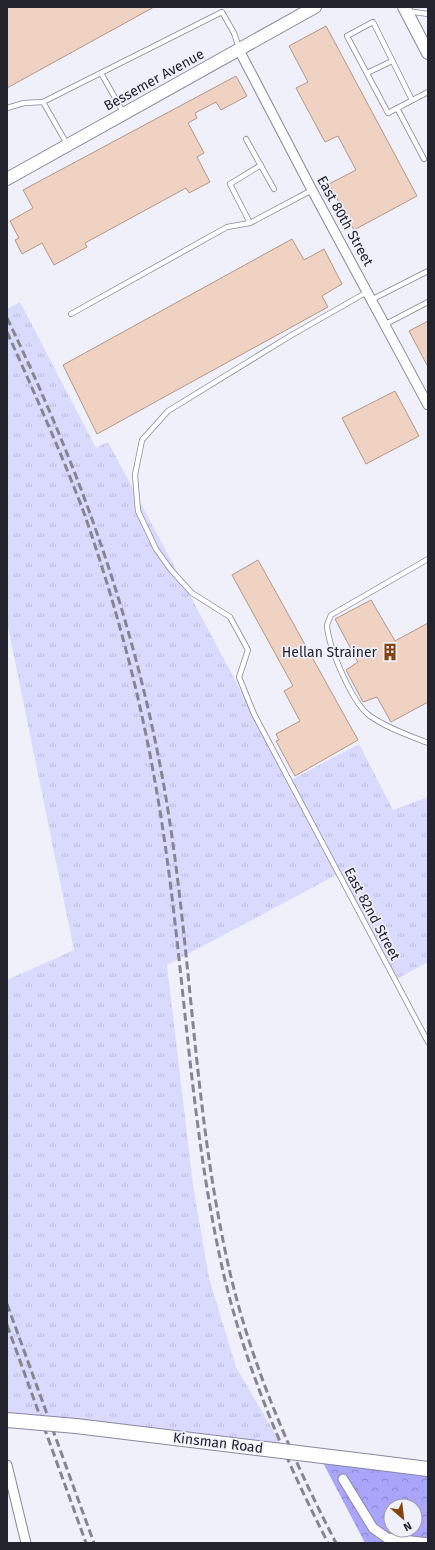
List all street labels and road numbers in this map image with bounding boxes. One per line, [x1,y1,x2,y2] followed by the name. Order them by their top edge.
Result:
[101,45,207,115] street label: Bessemer Avenue
[313,173,377,270] street label: East 80th Street
[340,865,404,964] street label: East 82nd Street
[172,1429,264,1457] street label: Kinsman Road

